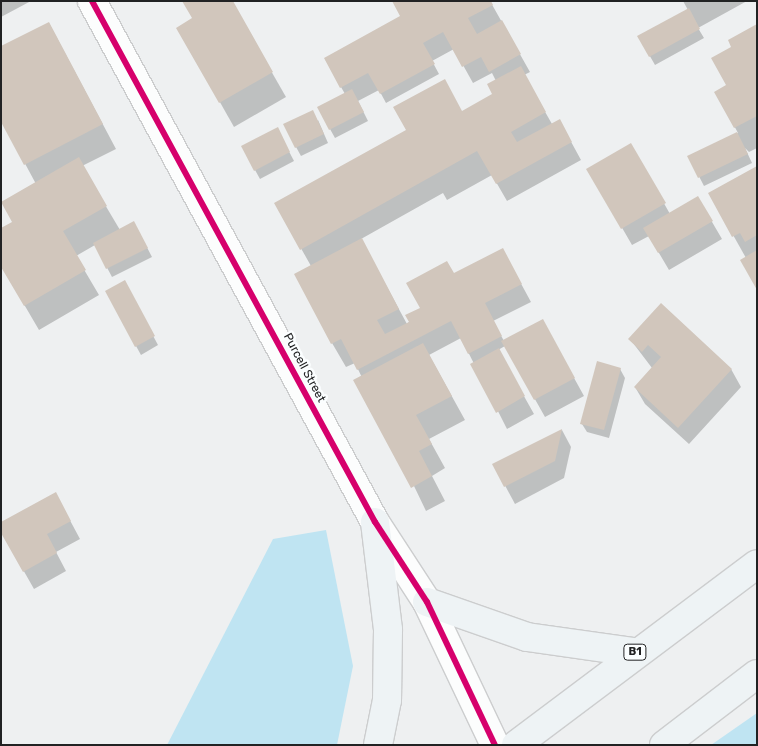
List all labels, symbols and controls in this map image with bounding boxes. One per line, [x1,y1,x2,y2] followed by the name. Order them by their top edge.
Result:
[280,331,328,405] street label: Purcell Street
[622,644,648,660] road number: B1

